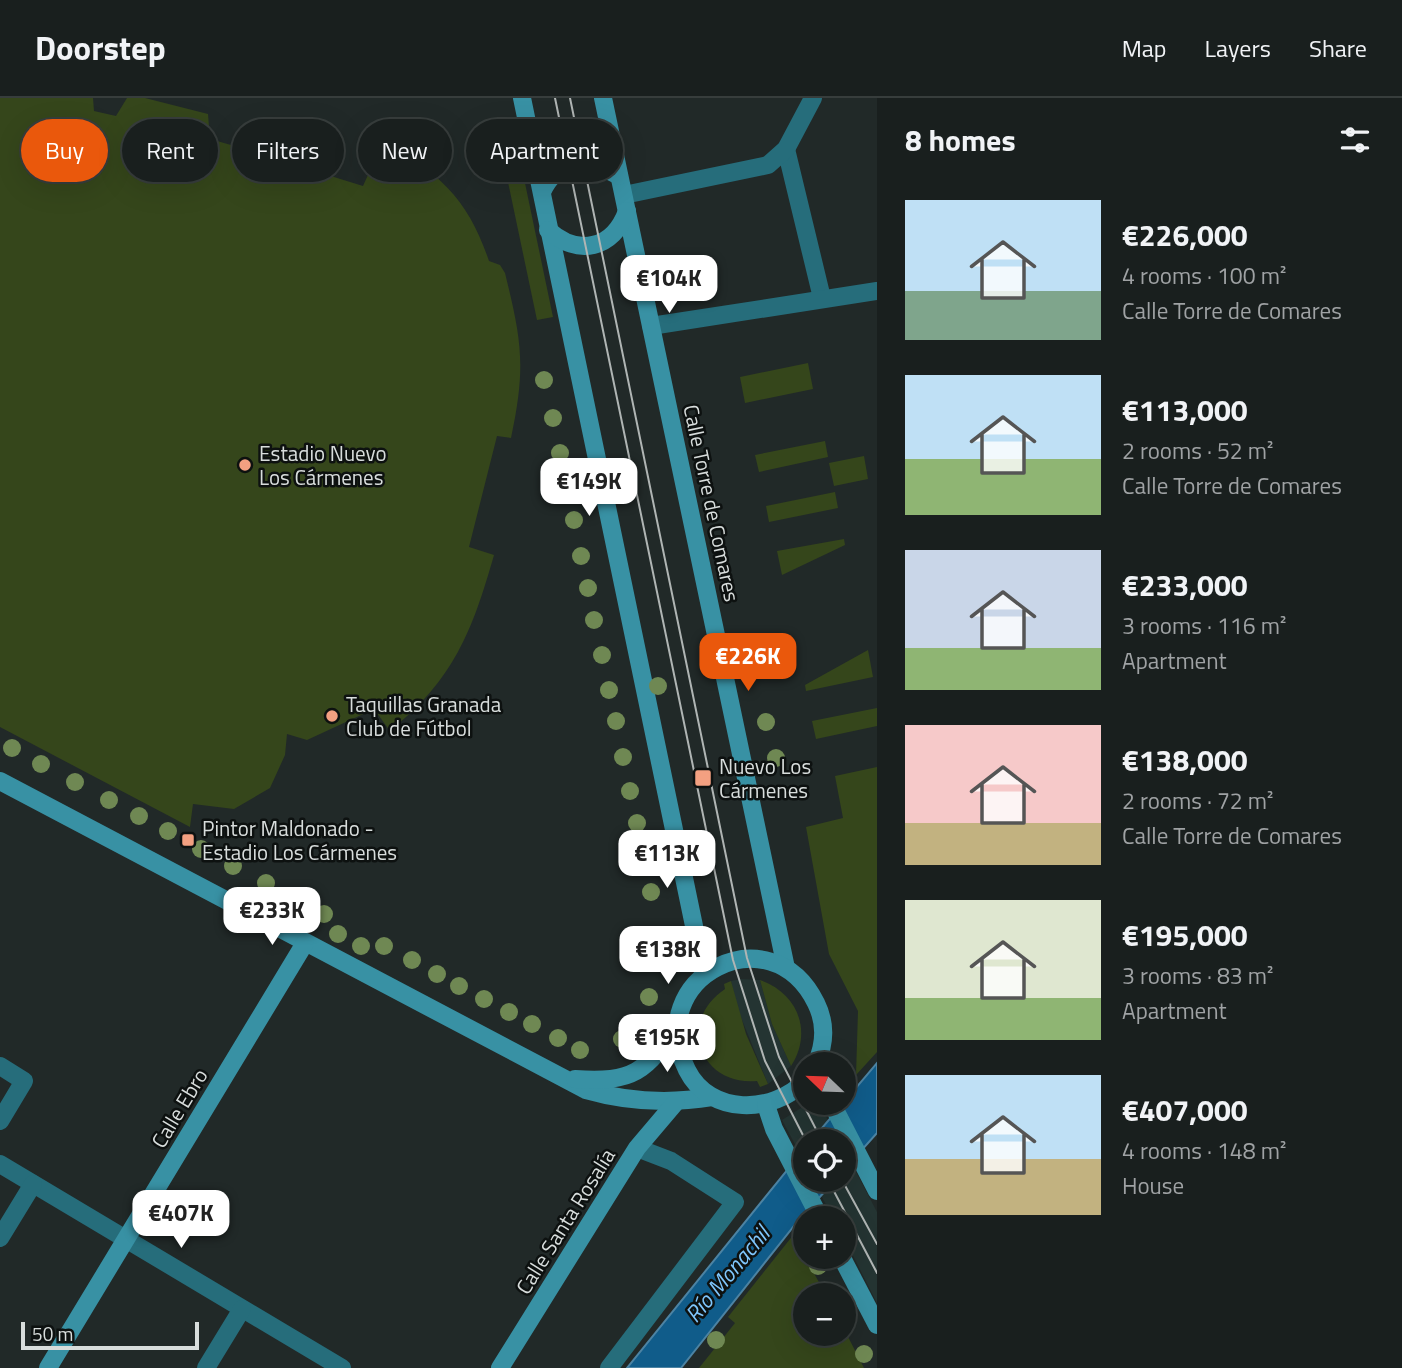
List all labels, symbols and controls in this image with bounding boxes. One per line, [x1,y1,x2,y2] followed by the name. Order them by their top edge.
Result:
[35,23,166,73] text: Doorstep
[1122,30,1167,66] text: Map
[1205,30,1271,66] text: Layers
[1309,30,1367,66] text: Share
[905,117,1016,163] text: 8 homes
[21,119,108,182] chip: Buy
[122,119,218,182] chip: Rent
[232,119,344,182] chip: Filters
[358,119,452,182] chip: New
[466,119,623,182] chip: Apartment
[1336,121,1374,159] icon: filters
[1122,212,1248,258] text: €226,000
[961,228,1045,312] icon: home
[620,256,718,315] pin: €104K
[1122,258,1286,293] text: 4 rooms · 100 m²
[636,260,702,295] text: €104K
[1122,293,1342,328] text: Calle Torre de Comares
[1122,387,1248,433] text: €113,000
[675,401,749,605] street label: Calle Torre de Comares
[961,403,1045,487] icon: home
[1122,433,1273,468] text: 2 rooms · 52 m²
[259,437,386,493] place label: Estadio Nuevo Los Cármenes
[237,457,253,473] marker: Estadio Nuevo Los Cármenes
[540,458,638,518] pin: €149K
[556,463,622,498] text: €149K
[1122,468,1342,503] text: Calle Torre de Comares
[1122,562,1248,608] text: €233,000
[961,578,1045,662] icon: home
[1122,608,1286,643] text: 3 rooms · 116 m²
[699,634,797,693] pin: €226K
[715,638,781,673] text: €226K
[1122,643,1227,678] text: Apartment
[346,688,502,744] place label: Taquillas Granada Club de Fútbol
[324,708,340,724] marker: Taquillas Granada Club de Fútbol
[1122,737,1248,783] text: €138,000
[719,750,811,806] place label: Nuevo Los Cármenes
[961,753,1045,837] icon: home
[693,768,713,788] marker: Nuevo Los Cármenes
[1122,783,1273,818] text: 2 rooms · 72 m²
[202,812,397,868] place label: Pintor Maldonado - Estadio Los Cármenes
[1122,818,1342,853] text: Calle Torre de Comares
[618,830,716,890] pin: €113K
[180,832,196,848] marker: Pintor Maldonado - Estadio Los Cármenes
[634,835,700,870] text: €113K
[223,888,321,947] pin: €233K
[239,892,305,927] text: €233K
[1122,912,1248,958] text: €195,000
[619,926,717,986] pin: €138K
[961,928,1045,1012] icon: home
[635,931,701,966] text: €138K
[1122,958,1273,993] text: 3 rooms · 83 m²
[1122,993,1227,1028] text: Apartment
[618,1014,716,1074] pin: €195K
[634,1019,700,1054] text: €195K
[793,1052,856,1115] north arrow
[793,1052,856,1346] map controls
[143,1062,215,1154] street label: Calle Ebro
[1122,1087,1248,1133] text: €407,000
[961,1103,1045,1187] icon: home
[793,1129,856,1192] button: locate
[1122,1133,1286,1168] text: 4 rooms · 148 m²
[507,1141,623,1300] street label: Calle Santa Rosalía
[1122,1168,1184,1203] text: House
[132,1190,230,1250] pin: €407K
[148,1195,214,1230] text: €407K
[793,1206,856,1269] button: +
[676,1216,780,1330] water label: Río Monachil
[793,1283,856,1346] button: −
[21,1319,200,1351] scale bar
[32,1319,73,1348] text: 50 m

